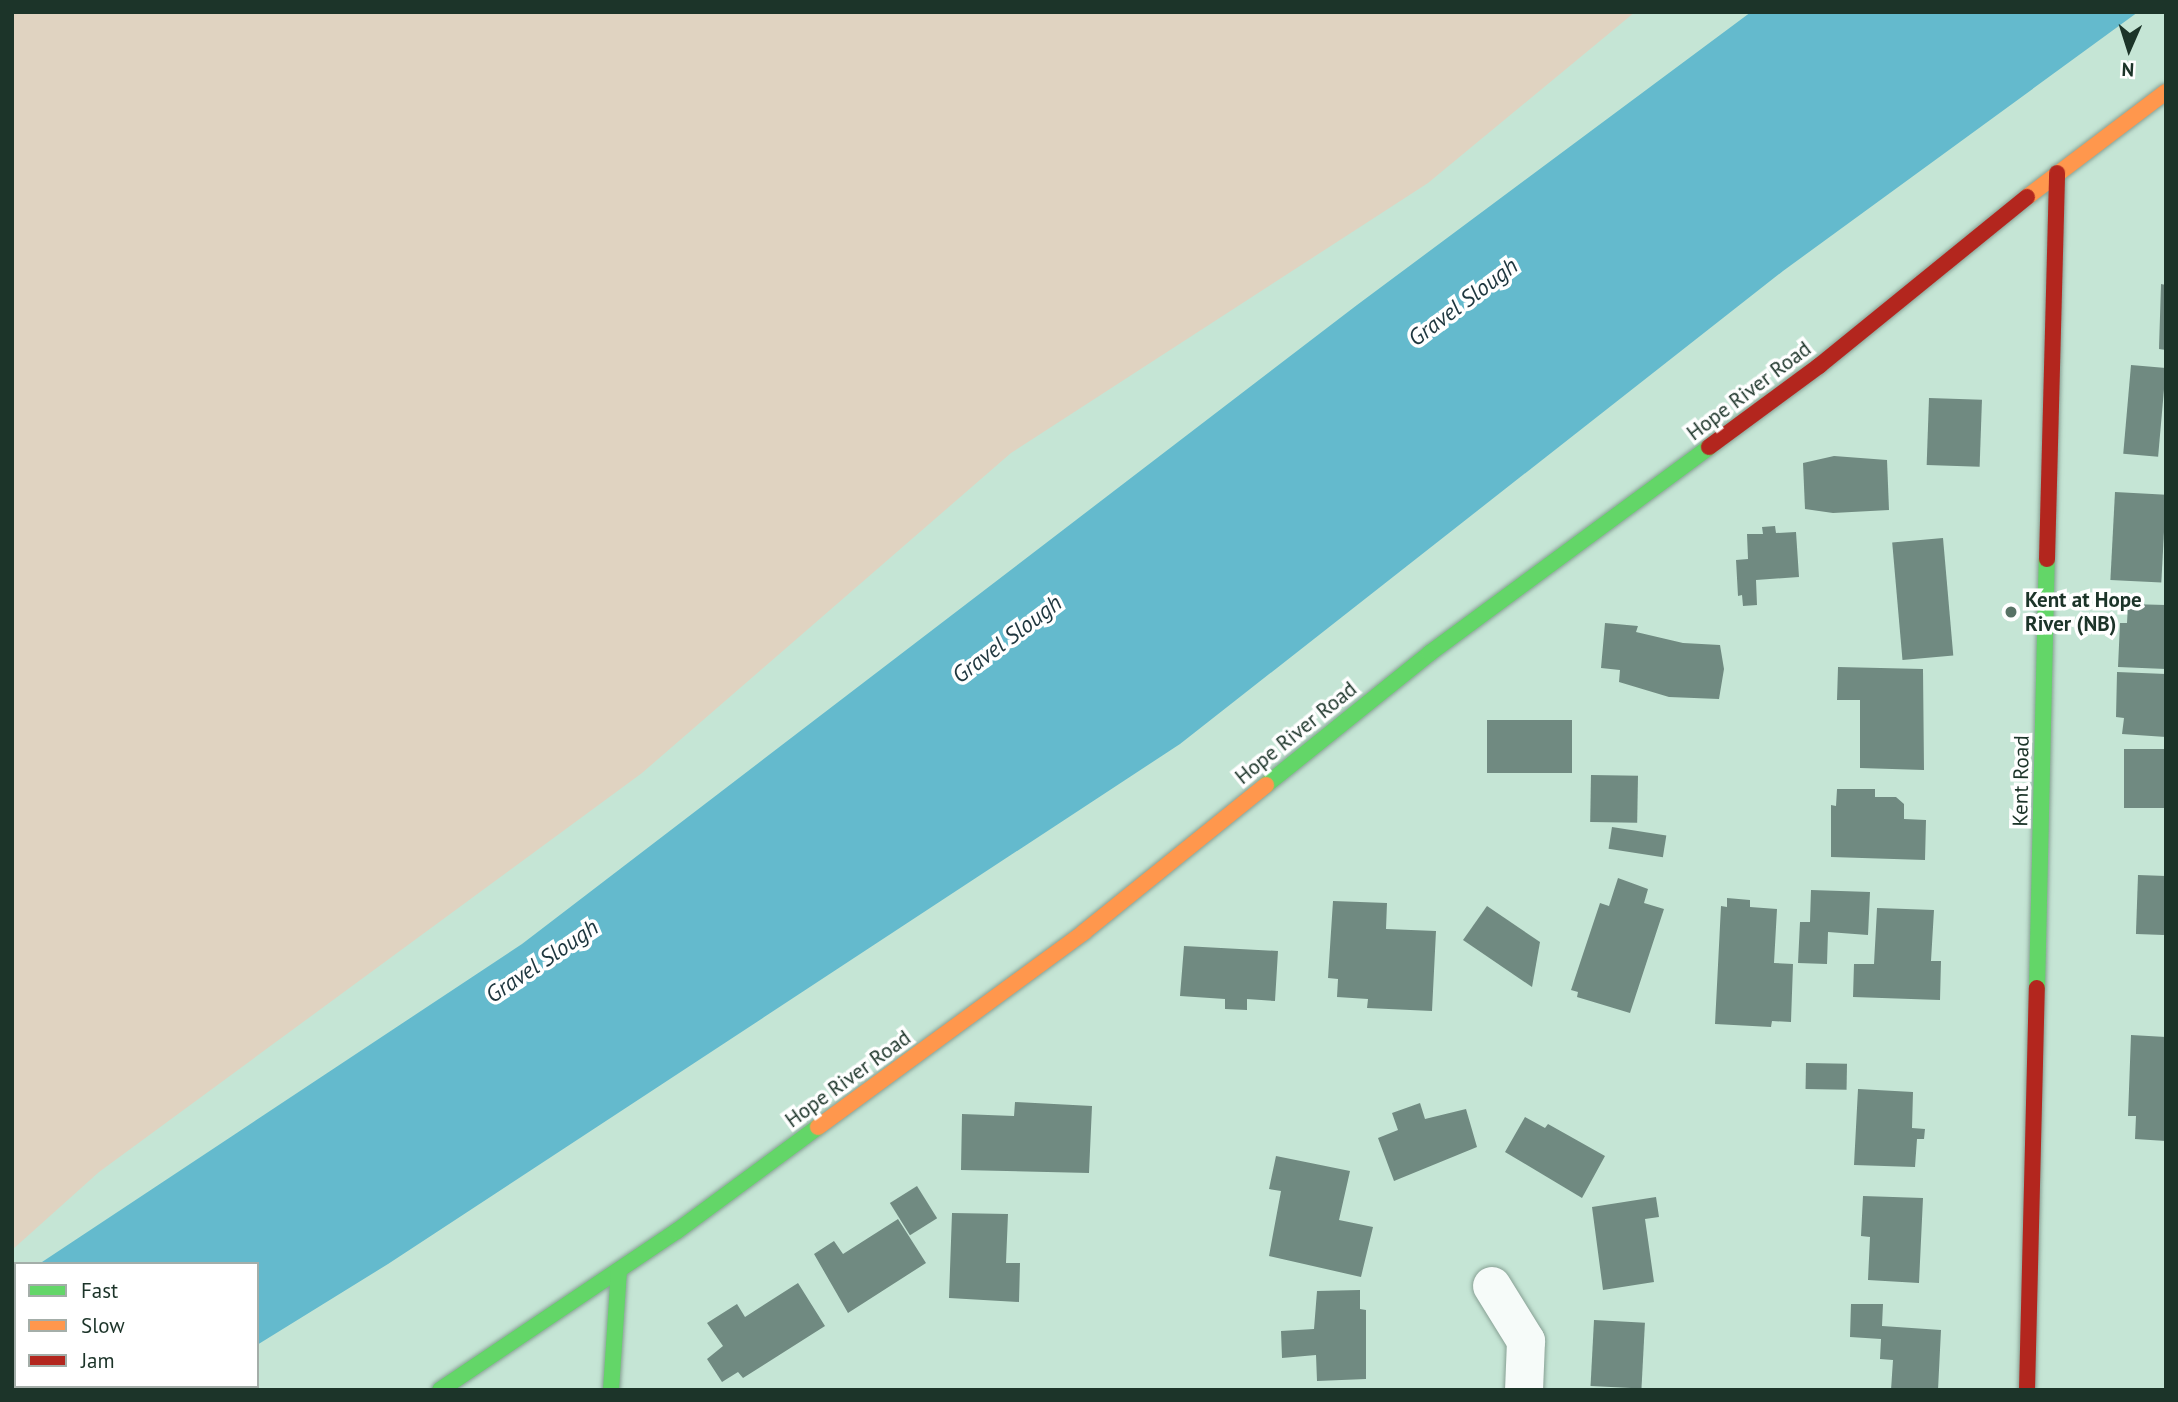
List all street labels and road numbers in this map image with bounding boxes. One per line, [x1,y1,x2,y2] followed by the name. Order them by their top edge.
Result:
[1682,336,1816,446] street label: Hope River Road
[1230,676,1362,790] street label: Hope River Road
[2008,735,2034,827] street label: Kent Road
[780,1025,916,1133] street label: Hope River Road

